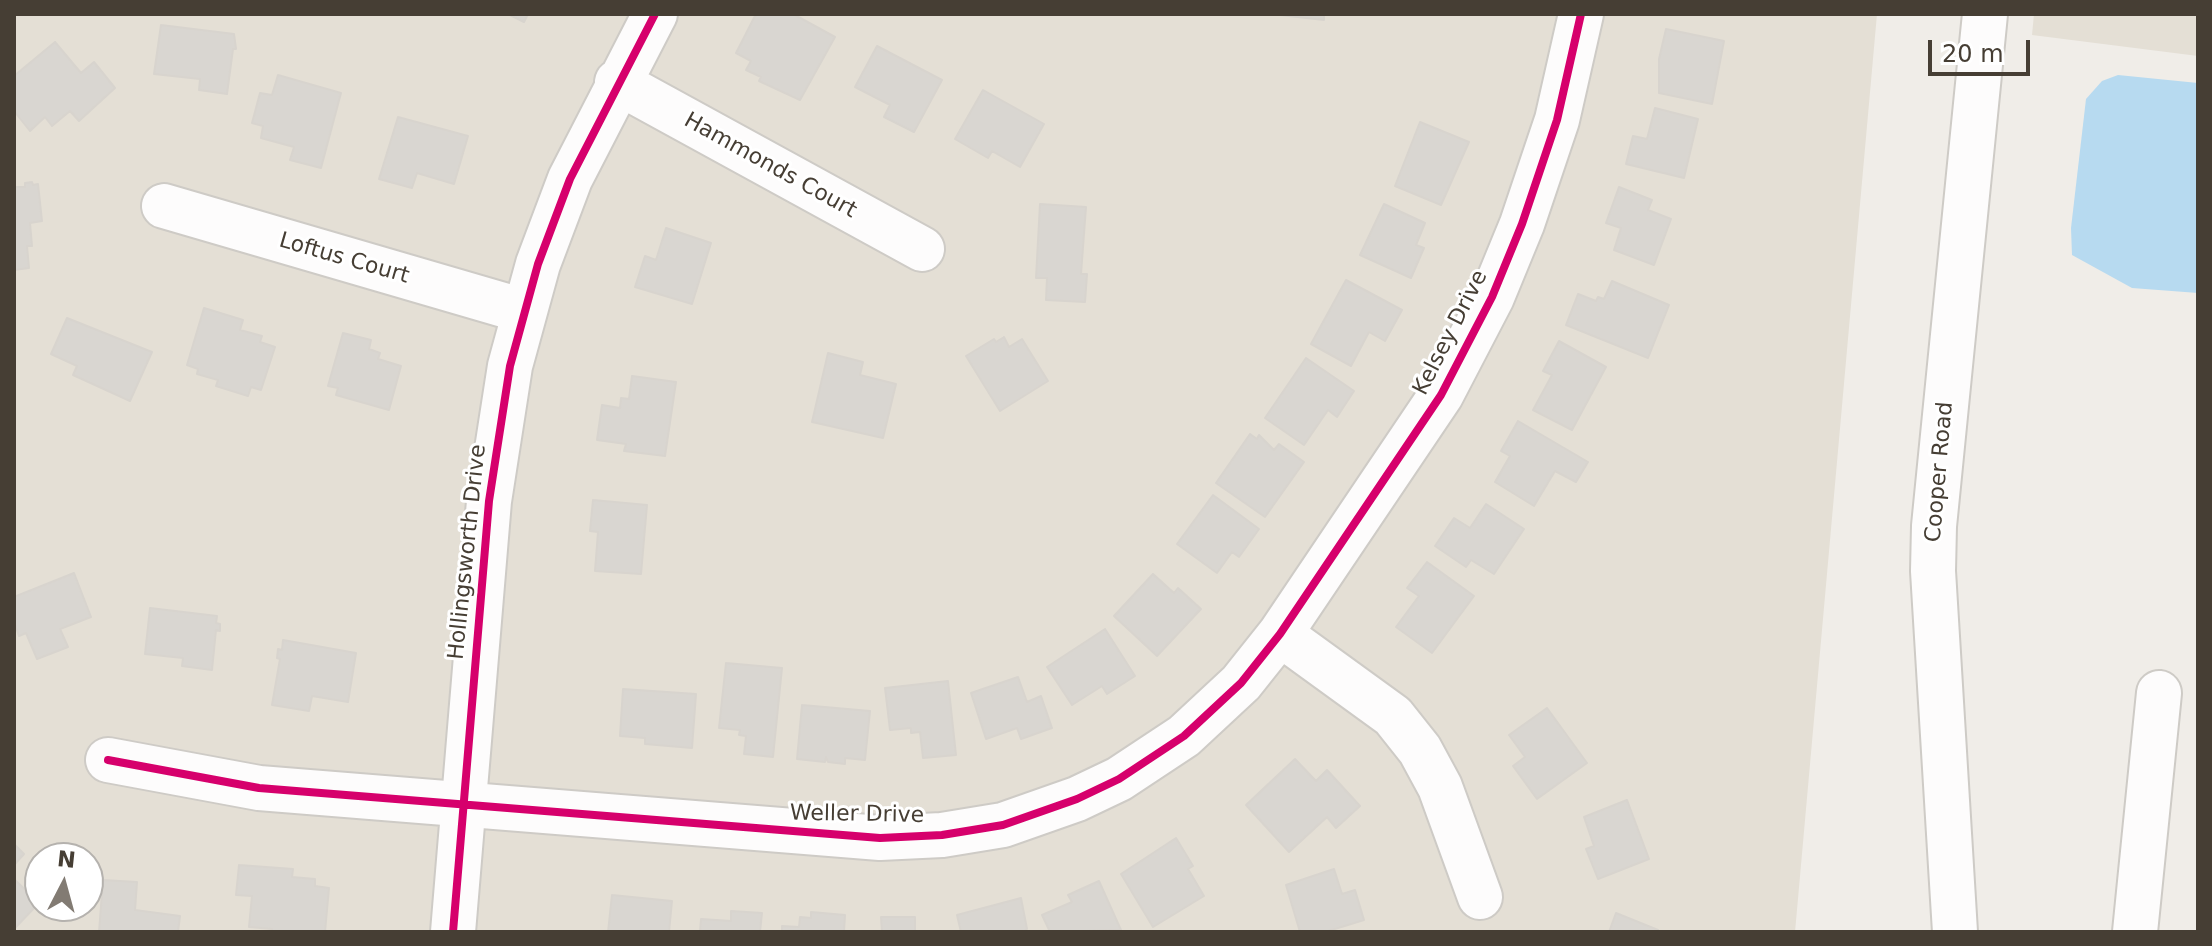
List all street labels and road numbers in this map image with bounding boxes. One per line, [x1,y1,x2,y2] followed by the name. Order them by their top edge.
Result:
[679,108,861,224] street label: Hammonds Court
[276,228,412,290] street label: Loftus Court
[1408,266,1494,400] street label: Kelsey Drive
[1921,401,1959,543] street label: Cooper Road
[444,443,492,661] street label: Hollingsworth Drive
[790,801,924,829] street label: Weller Drive

